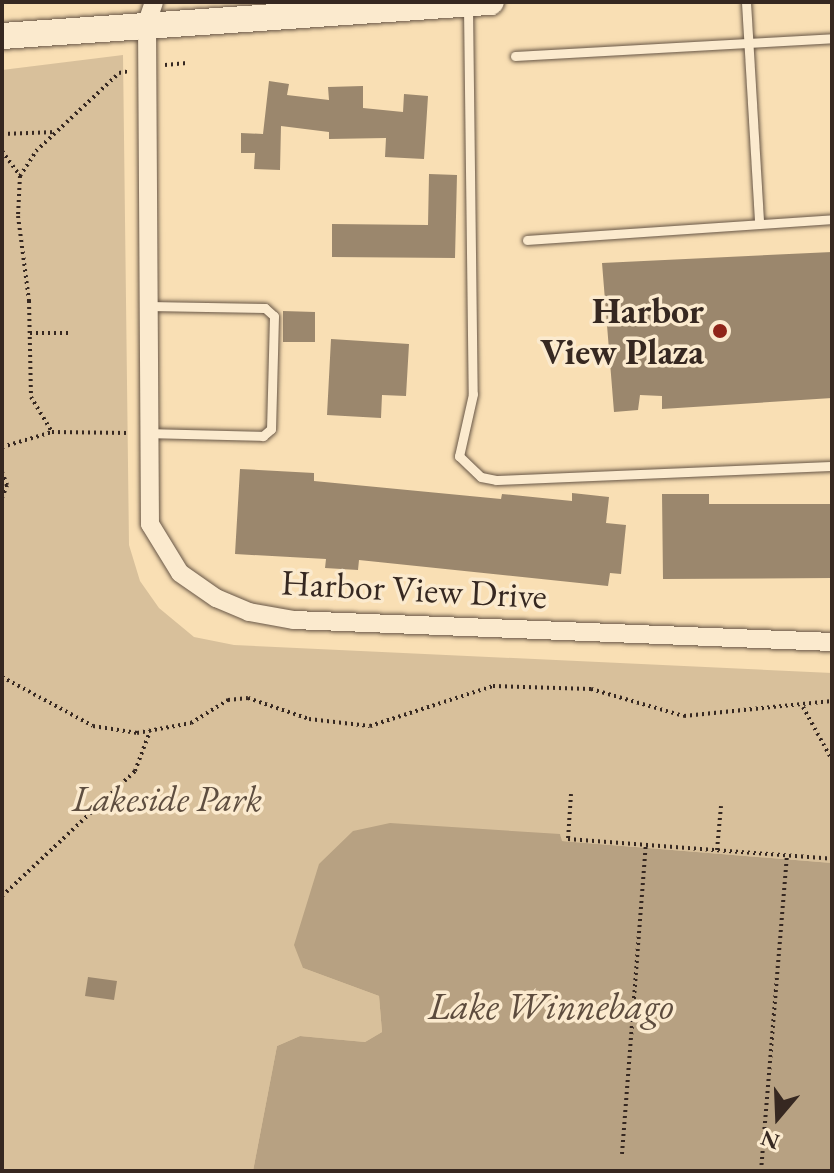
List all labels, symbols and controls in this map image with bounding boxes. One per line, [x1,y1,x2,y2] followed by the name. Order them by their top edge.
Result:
[540,288,704,373] place label: Harbor View Plaza
[711,322,729,340] marker: Harbor View Plaza
[280,560,548,618] street label: Harbor View Drive
[72,777,262,821] park label: Lakeside Park
[428,983,674,1029] water label: Lake Winnebago
[738,1077,818,1157] north arrow
[757,1124,783,1157] text: N

